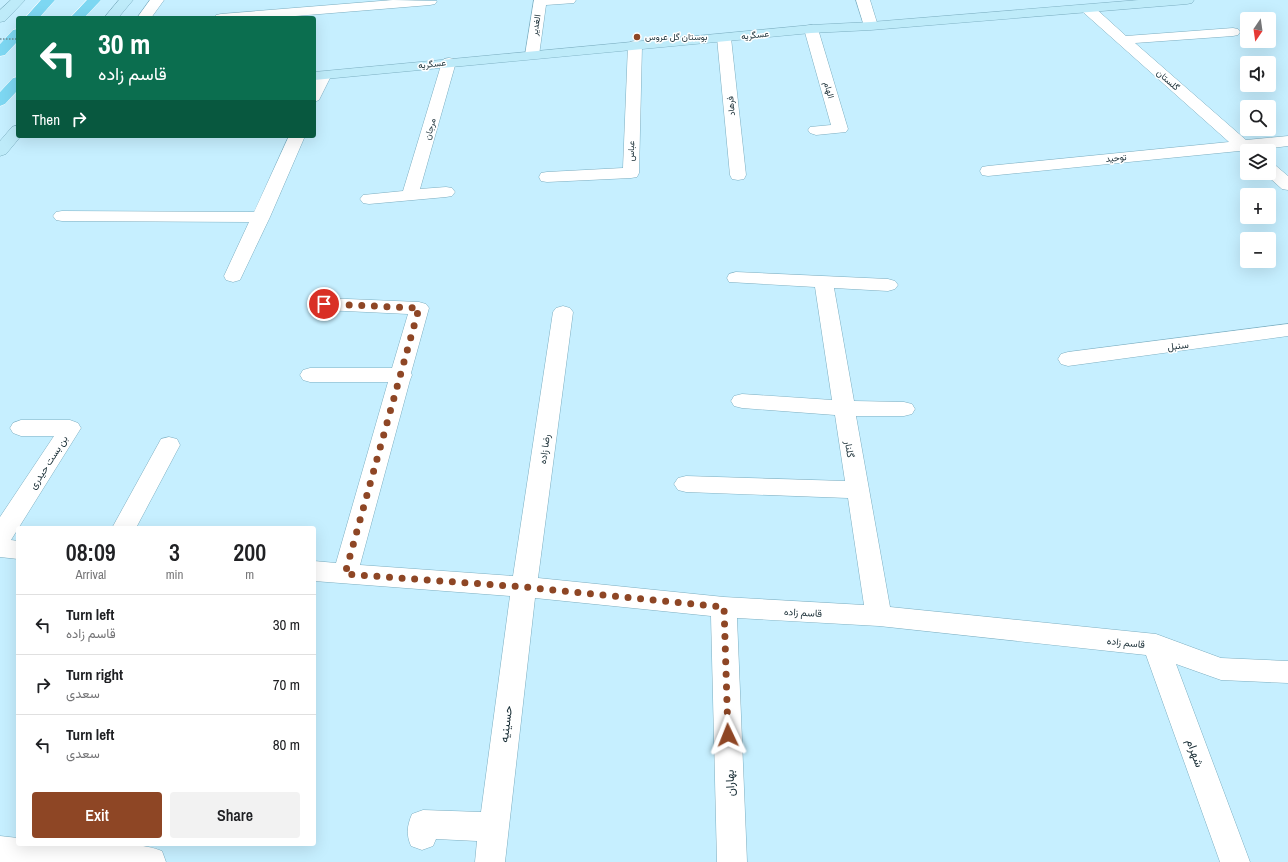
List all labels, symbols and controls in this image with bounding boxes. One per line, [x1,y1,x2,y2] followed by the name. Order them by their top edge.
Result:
[1240,12,1276,48] north arrow
[1240,12,1276,268] map controls
[528,14,544,37] street label: الغدیر
[98,25,150,63] text: 30 m
[741,28,770,42] street label: عسگریه
[645,31,708,43] place label: بوستان گل عروس
[32,32,84,84] icon: left
[632,32,642,42] marker: بوستان گل عروس
[1240,56,1276,92] button: sound
[418,57,447,71] street label: عسگریه
[98,61,167,86] text: قاسم زاده
[1154,67,1182,93] street label: گلستان
[821,80,837,100] street label: الهام
[724,96,738,116] street label: فرهاد
[1240,100,1276,136] button: search
[68,108,90,130] icon: right
[32,109,60,130] text: Then
[421,117,439,141] street label: مرجان
[625,140,637,162] street label: عباس
[1240,144,1276,180] button: layers
[1105,151,1127,165] street label: توحید
[1240,188,1276,224] button: +
[1240,232,1276,268] button: −
[307,287,341,321] pin
[313,293,335,315] icon: arrive
[1167,338,1190,353] street label: سنبل
[26,433,71,492] street label: بن بست حیدری
[536,433,553,465] street label: رضا زاده
[842,439,857,459] street label: گلنار
[66,536,116,568] text: 08:09
[169,536,180,568] text: 3
[233,536,266,568] text: 200
[75,566,106,583] text: Arrival
[166,566,183,583] text: min
[245,566,254,583] text: m
[66,604,114,625] text: Turn left
[784,605,823,620] street label: قاسم زاده
[32,614,54,636] icon: left
[273,614,300,635] text: 30 m
[66,625,116,642] text: قاسم زاده
[1106,634,1146,651] street label: قاسم زاده
[66,664,123,685] text: Turn right
[32,674,54,696] icon: right
[273,674,300,695] text: 70 m
[66,685,100,702] text: سعدی
[496,705,516,743] street label: حسینیه
[707,714,749,756] position arrow
[66,724,114,745] text: Turn left
[32,734,54,756] icon: left
[273,734,300,755] text: 80 m
[1182,737,1208,769] street label: شهرام
[66,745,100,762] text: سعدی
[722,769,738,797] street label: بهاران
[32,792,162,838] button: Exit
[170,792,300,838] button: Share

